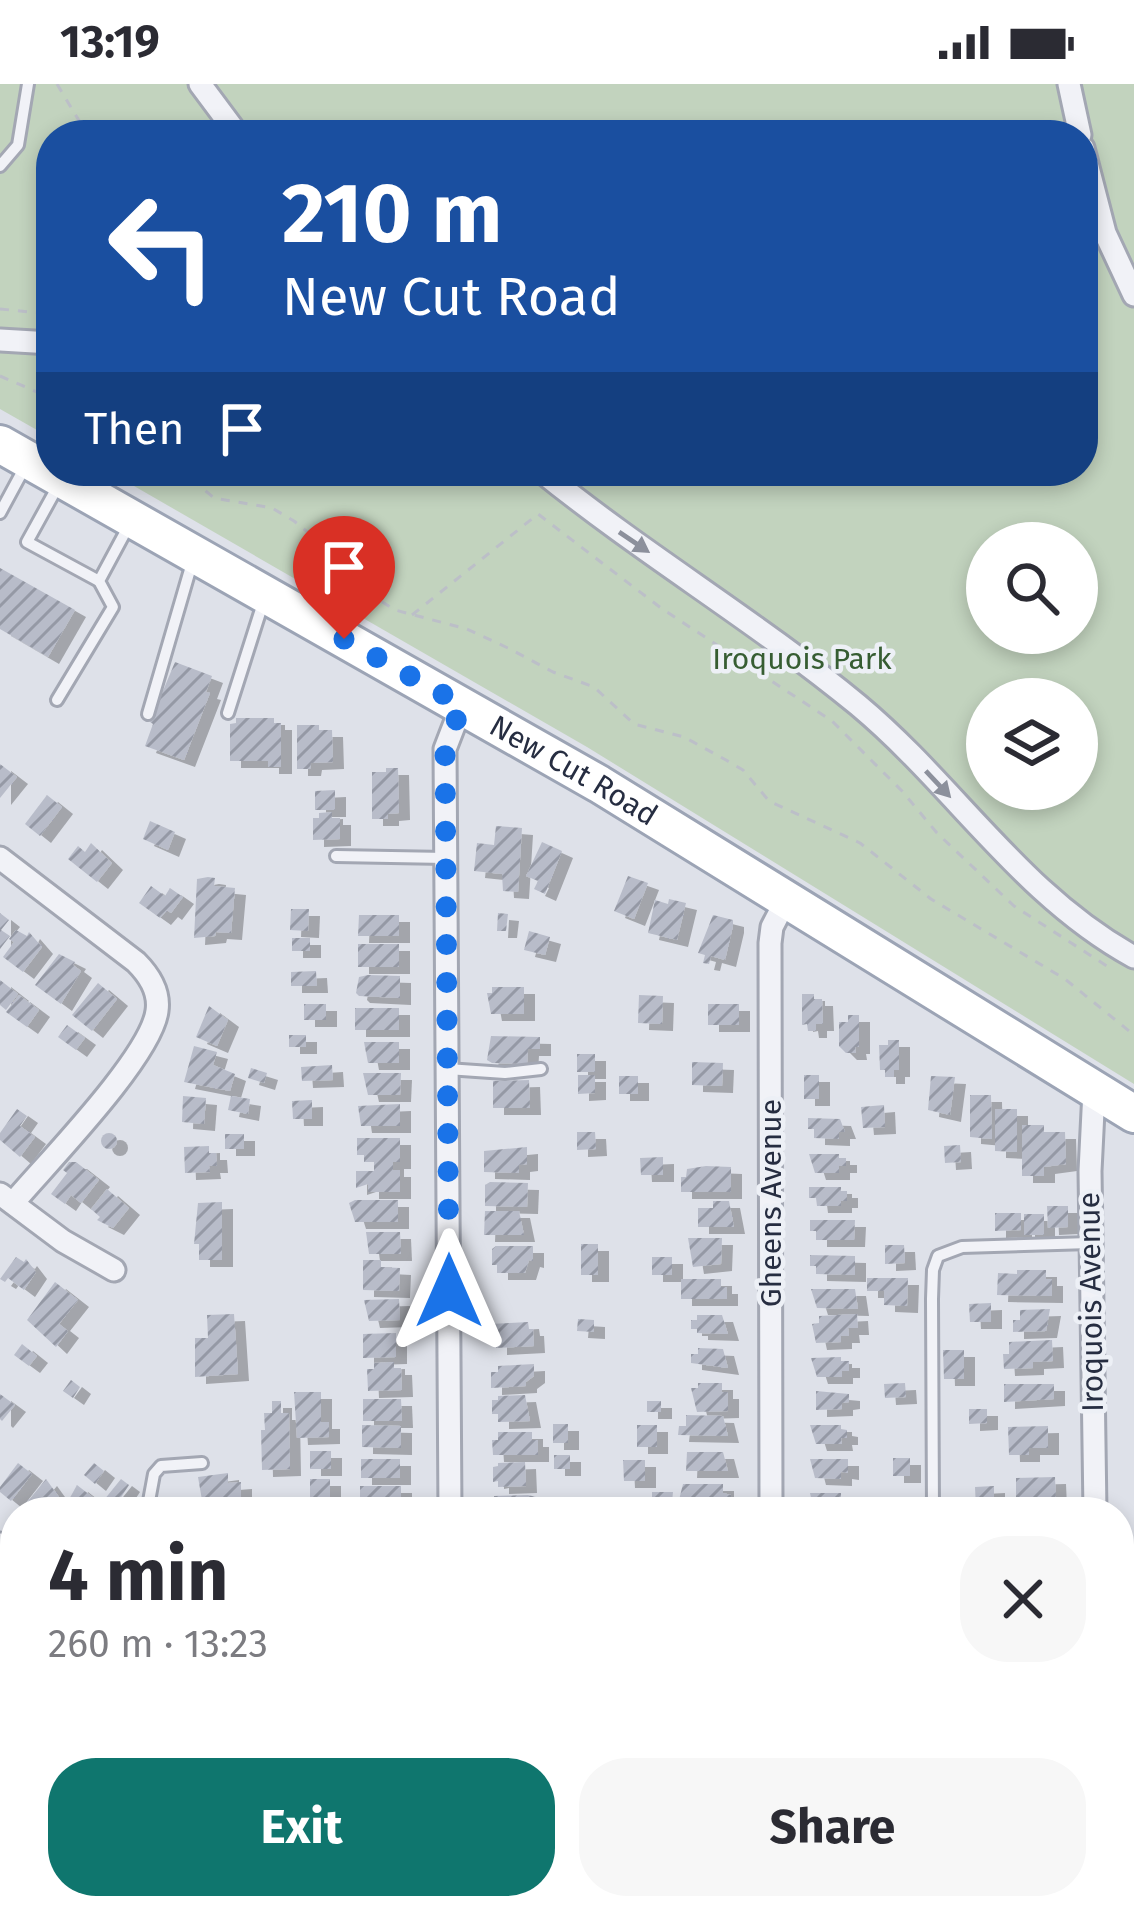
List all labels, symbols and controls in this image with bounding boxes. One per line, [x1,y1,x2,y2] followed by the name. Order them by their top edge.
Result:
[60,15,160,69] text: 13:19
[282,163,503,264] text: 210 m
[84,168,240,324] icon: left
[282,265,620,329] text: New Cut Road
[209,396,275,462] icon: arrive
[84,402,185,456] text: Then
[293,516,395,639] pin
[966,522,1098,810] map controls
[966,522,1098,654] button: search
[618,530,650,553] one-way arrow
[311,534,377,600] icon: arrive
[712,641,892,677] park label: Iroquois Park
[966,678,1098,810] button: layers
[483,708,664,834] street label: New Cut Road
[924,769,952,798] one-way arrow
[753,1099,789,1307] street label: Gheens Avenue
[1071,1192,1111,1412] street label: Iroquois Avenue
[386,1228,512,1354] position arrow
[48,1533,228,1619] text: 4 min
[960,1536,1086,1662] button: close
[48,1621,268,1667] text: 260 m · 13:23
[48,1758,555,1896] button: Exit
[579,1758,1086,1896] button: Share

